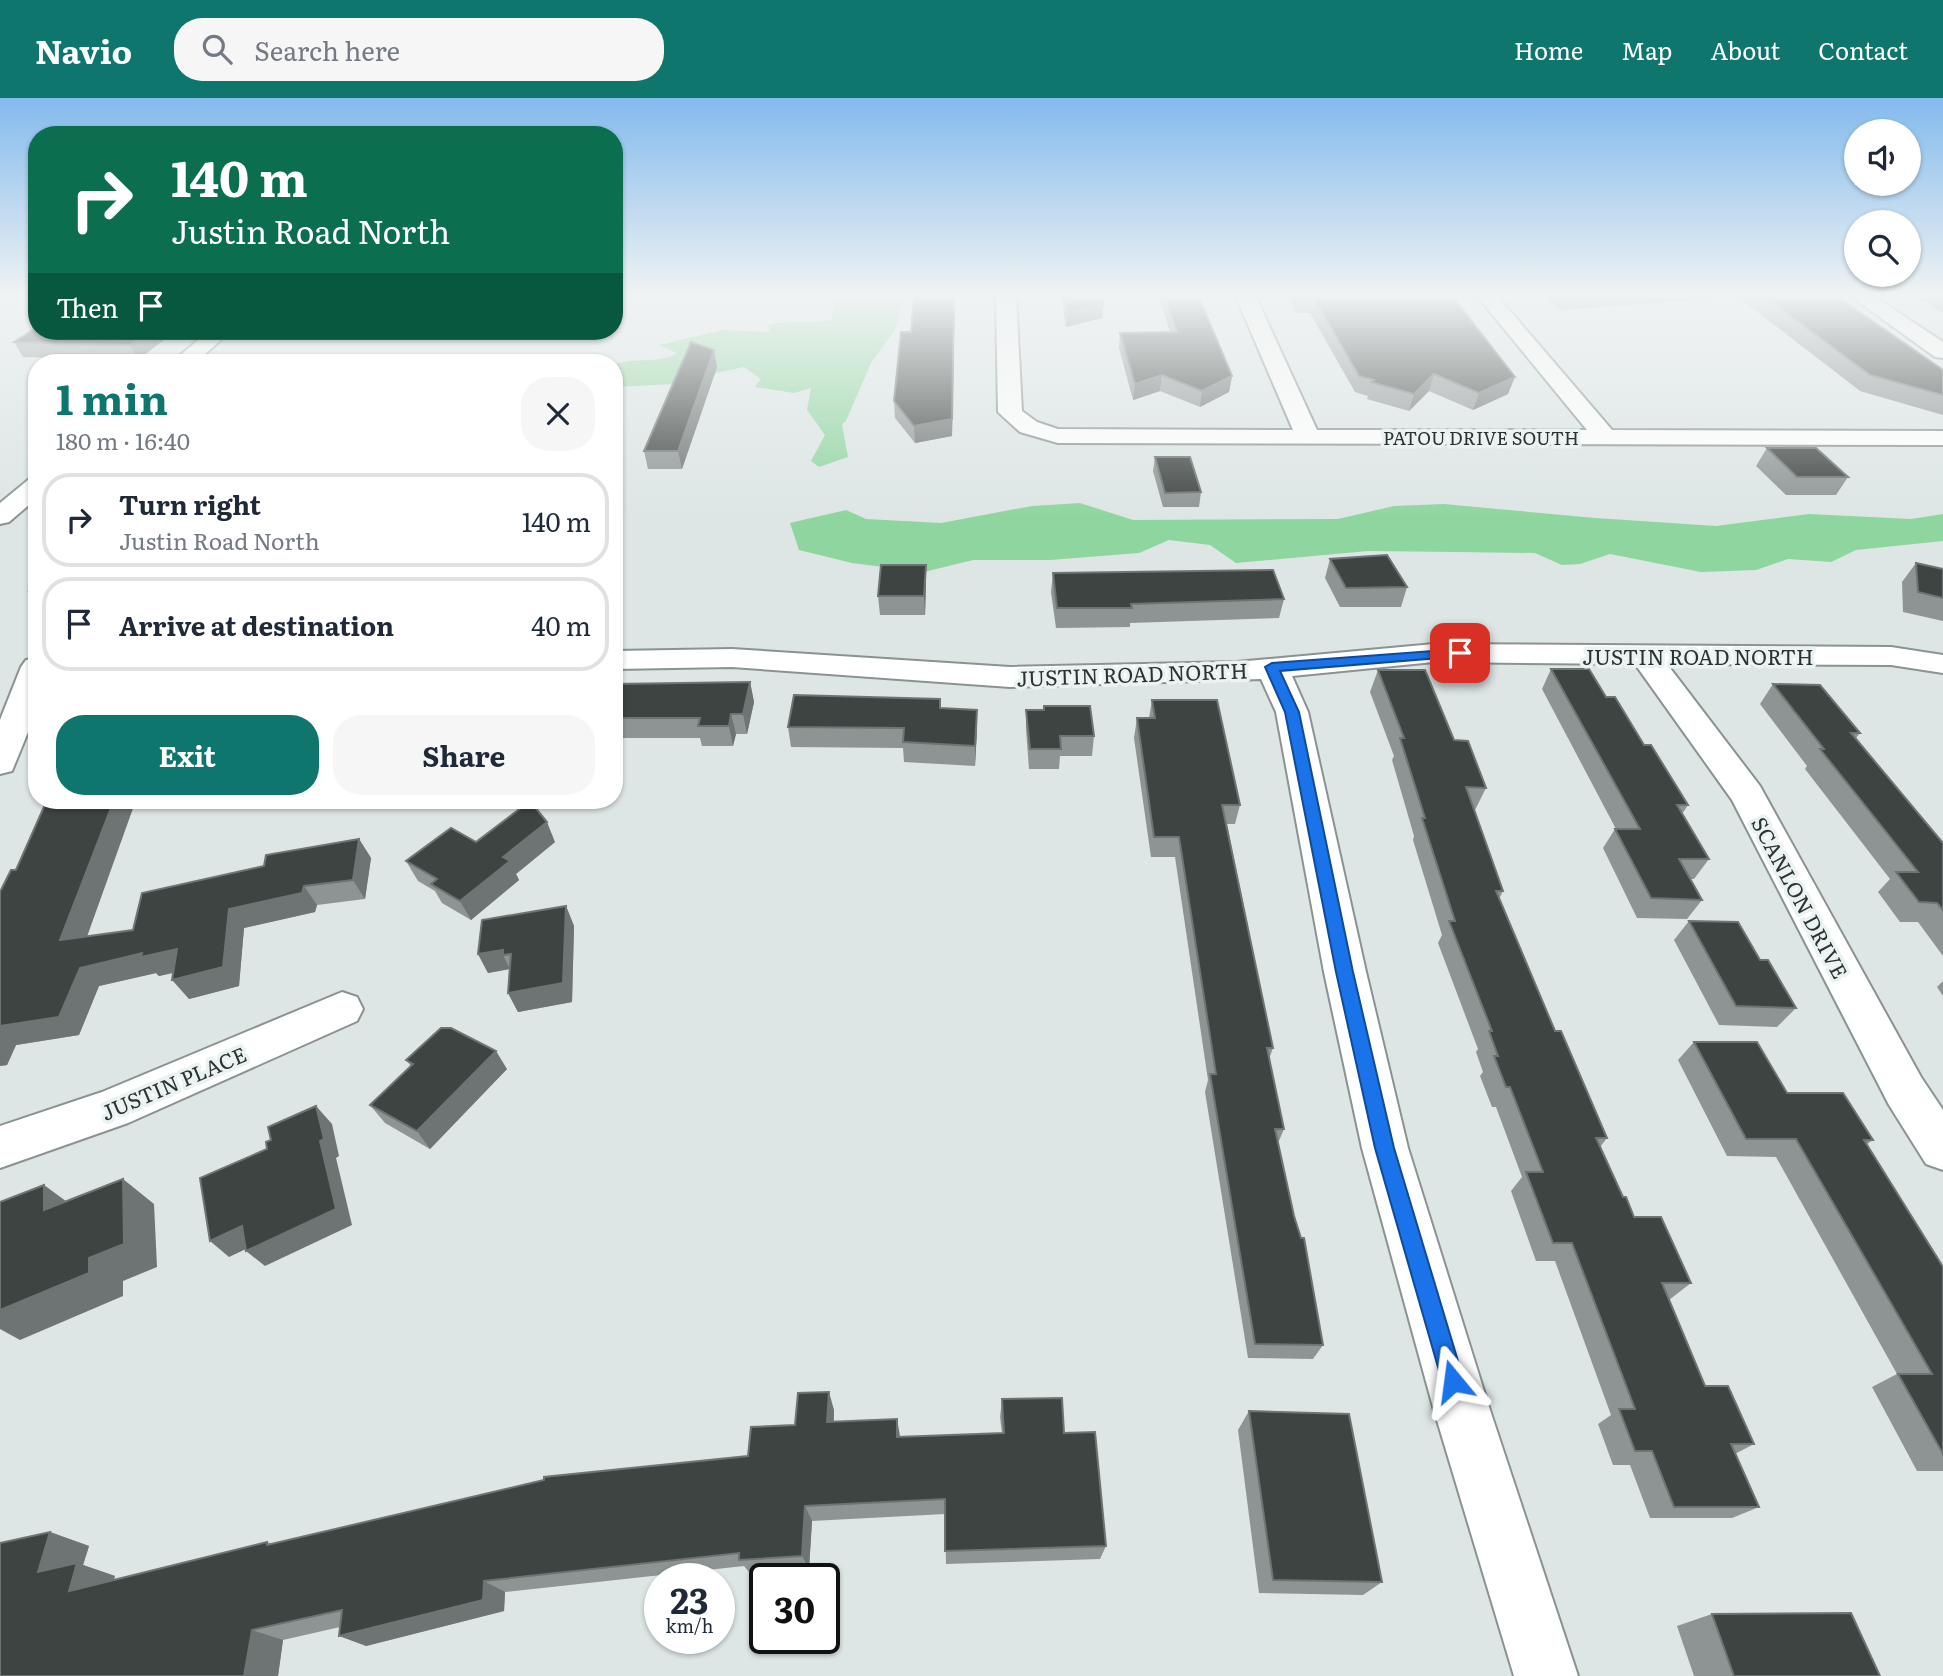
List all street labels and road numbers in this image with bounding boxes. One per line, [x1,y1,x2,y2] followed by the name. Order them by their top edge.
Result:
[1383,424,1579,451] street label: PATOU DRIVE SOUTH
[1582,640,1814,671] street label: JUSTIN ROAD NORTH
[1016,653,1248,693] street label: JUSTIN ROAD NORTH
[1745,811,1857,983] street label: SCANLON DRIVE
[95,1037,251,1127] street label: JUSTIN PLACE

